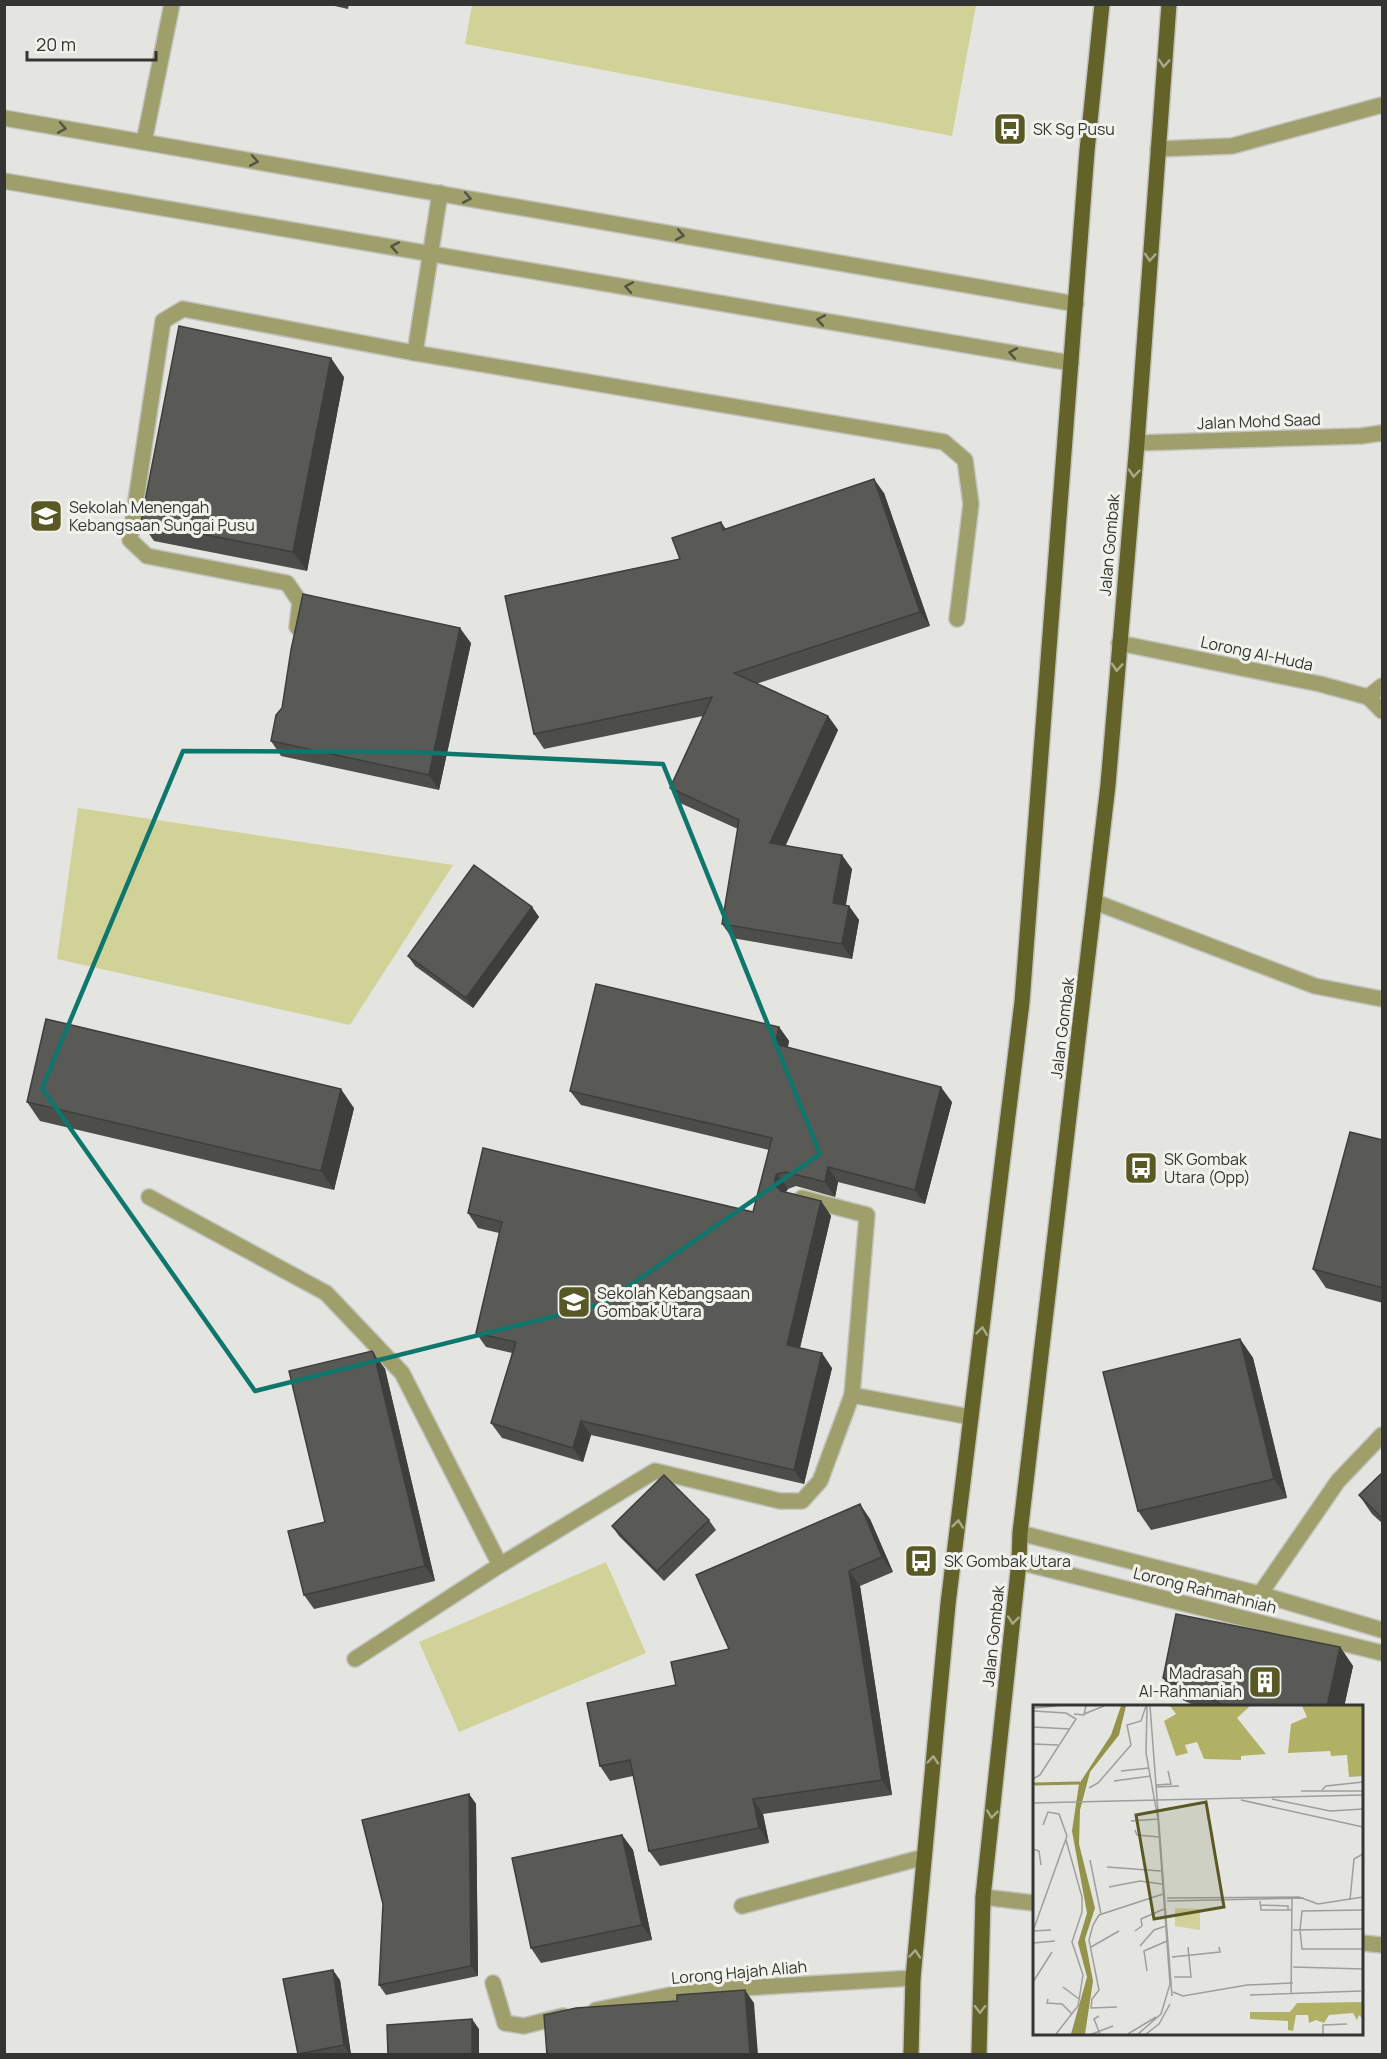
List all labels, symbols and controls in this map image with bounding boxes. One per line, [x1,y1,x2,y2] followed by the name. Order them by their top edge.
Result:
[27,24,156,62] scale bar
[36,32,76,56] text: 20 m
[1158,58,1171,67] one-way arrow
[992,111,1028,147] bus stop icon: SK Sg Pusu
[1033,118,1115,140] place label: SK Sg Pusu
[57,121,67,134] one-way arrow
[249,154,259,167] one-way arrow
[463,191,472,203] one-way arrow
[675,228,685,241] one-way arrow
[391,242,400,254] one-way arrow
[1144,253,1157,262] one-way arrow
[624,282,634,294] one-way arrow
[816,315,826,327] one-way arrow
[1009,348,1018,360] one-way arrow
[1197,408,1321,434] street label: Jalan Mohd Saad
[1128,468,1141,477] one-way arrow
[1094,492,1125,597] street label: Jalan Gombak
[69,496,255,536] place label: Sekolah Menengah Kebangsaan Sungai Pusu
[28,498,64,534] school or university icon: Sekolah Menengah Kebangsaan Sungai Pusu
[1199,630,1315,676] street label: Lorong Al-Huda
[1111,662,1124,671] one-way arrow
[1045,975,1079,1080] street label: Jalan Gombak
[1164,1148,1251,1188] place label: SK Gombak Utara (Opp)
[1123,1150,1159,1186] bus stop icon: SK Gombak Utara (Opp)
[597,1282,750,1322] place label: Sekolah Kebangsaan Gombak Utara
[556,1284,592,1320] school or university icon: Sekolah Kebangsaan Gombak Utara
[975,1326,988,1335] one-way arrow
[951,1520,964,1529] one-way arrow
[903,1543,939,1579] bus stop icon: SK Gombak Utara
[944,1550,1071,1572] place label: SK Gombak Utara
[1131,1562,1279,1618] street label: Lorong Rahmahniah
[977,1583,1009,1688] street label: Jalan Gombak
[1007,1616,1020,1625] one-way arrow
[1139,1662,1242,1702] place label: Madrasah Al-Rahmaniah
[1247,1664,1283,1700] building icon: Madrasah Al-Rahmaniah
[1033,1705,1363,2035] inset map
[926,1755,939,1764] one-way arrow
[986,1810,999,1819] one-way arrow
[908,1950,921,1959] one-way arrow
[670,1955,808,1989] street label: Lorong Hajah Aliah
[974,2004,987,2013] one-way arrow

